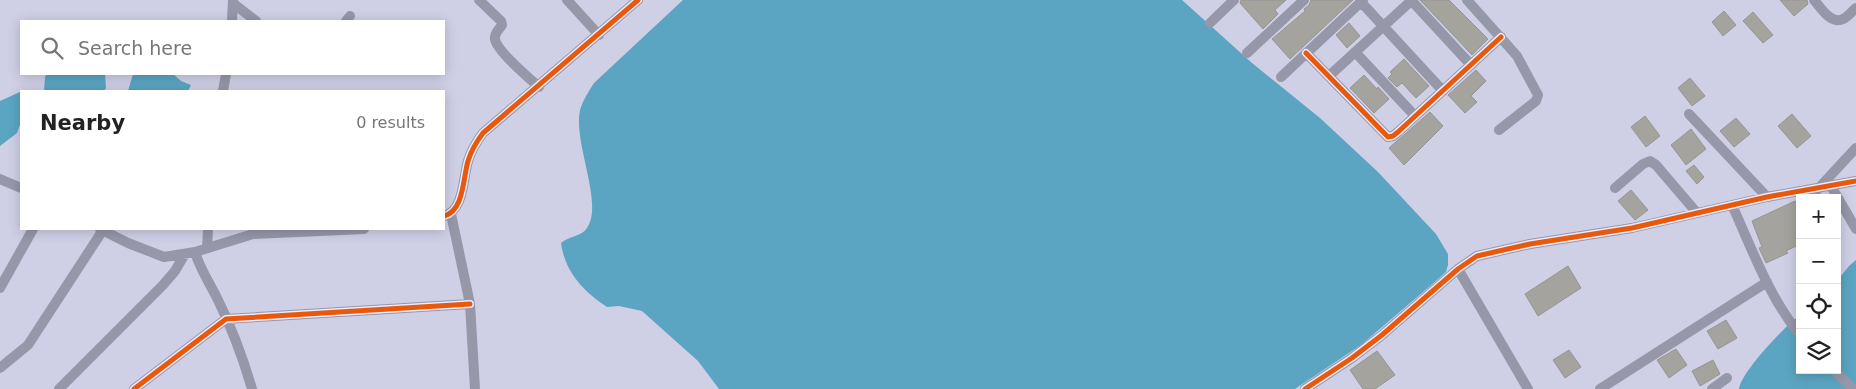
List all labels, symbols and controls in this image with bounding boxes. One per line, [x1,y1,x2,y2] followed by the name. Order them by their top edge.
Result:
[20,20,445,75] search box
[38,34,66,62] icon: search
[78,37,192,59] text: Search here
[40,111,125,135] text: Nearby
[356,113,425,132] text: 0 results
[1796,194,1841,374] map controls
[1796,194,1841,239] button: +
[1796,239,1841,284] button: −
[1796,284,1841,329] button: locate
[1796,329,1841,374] button: layers

